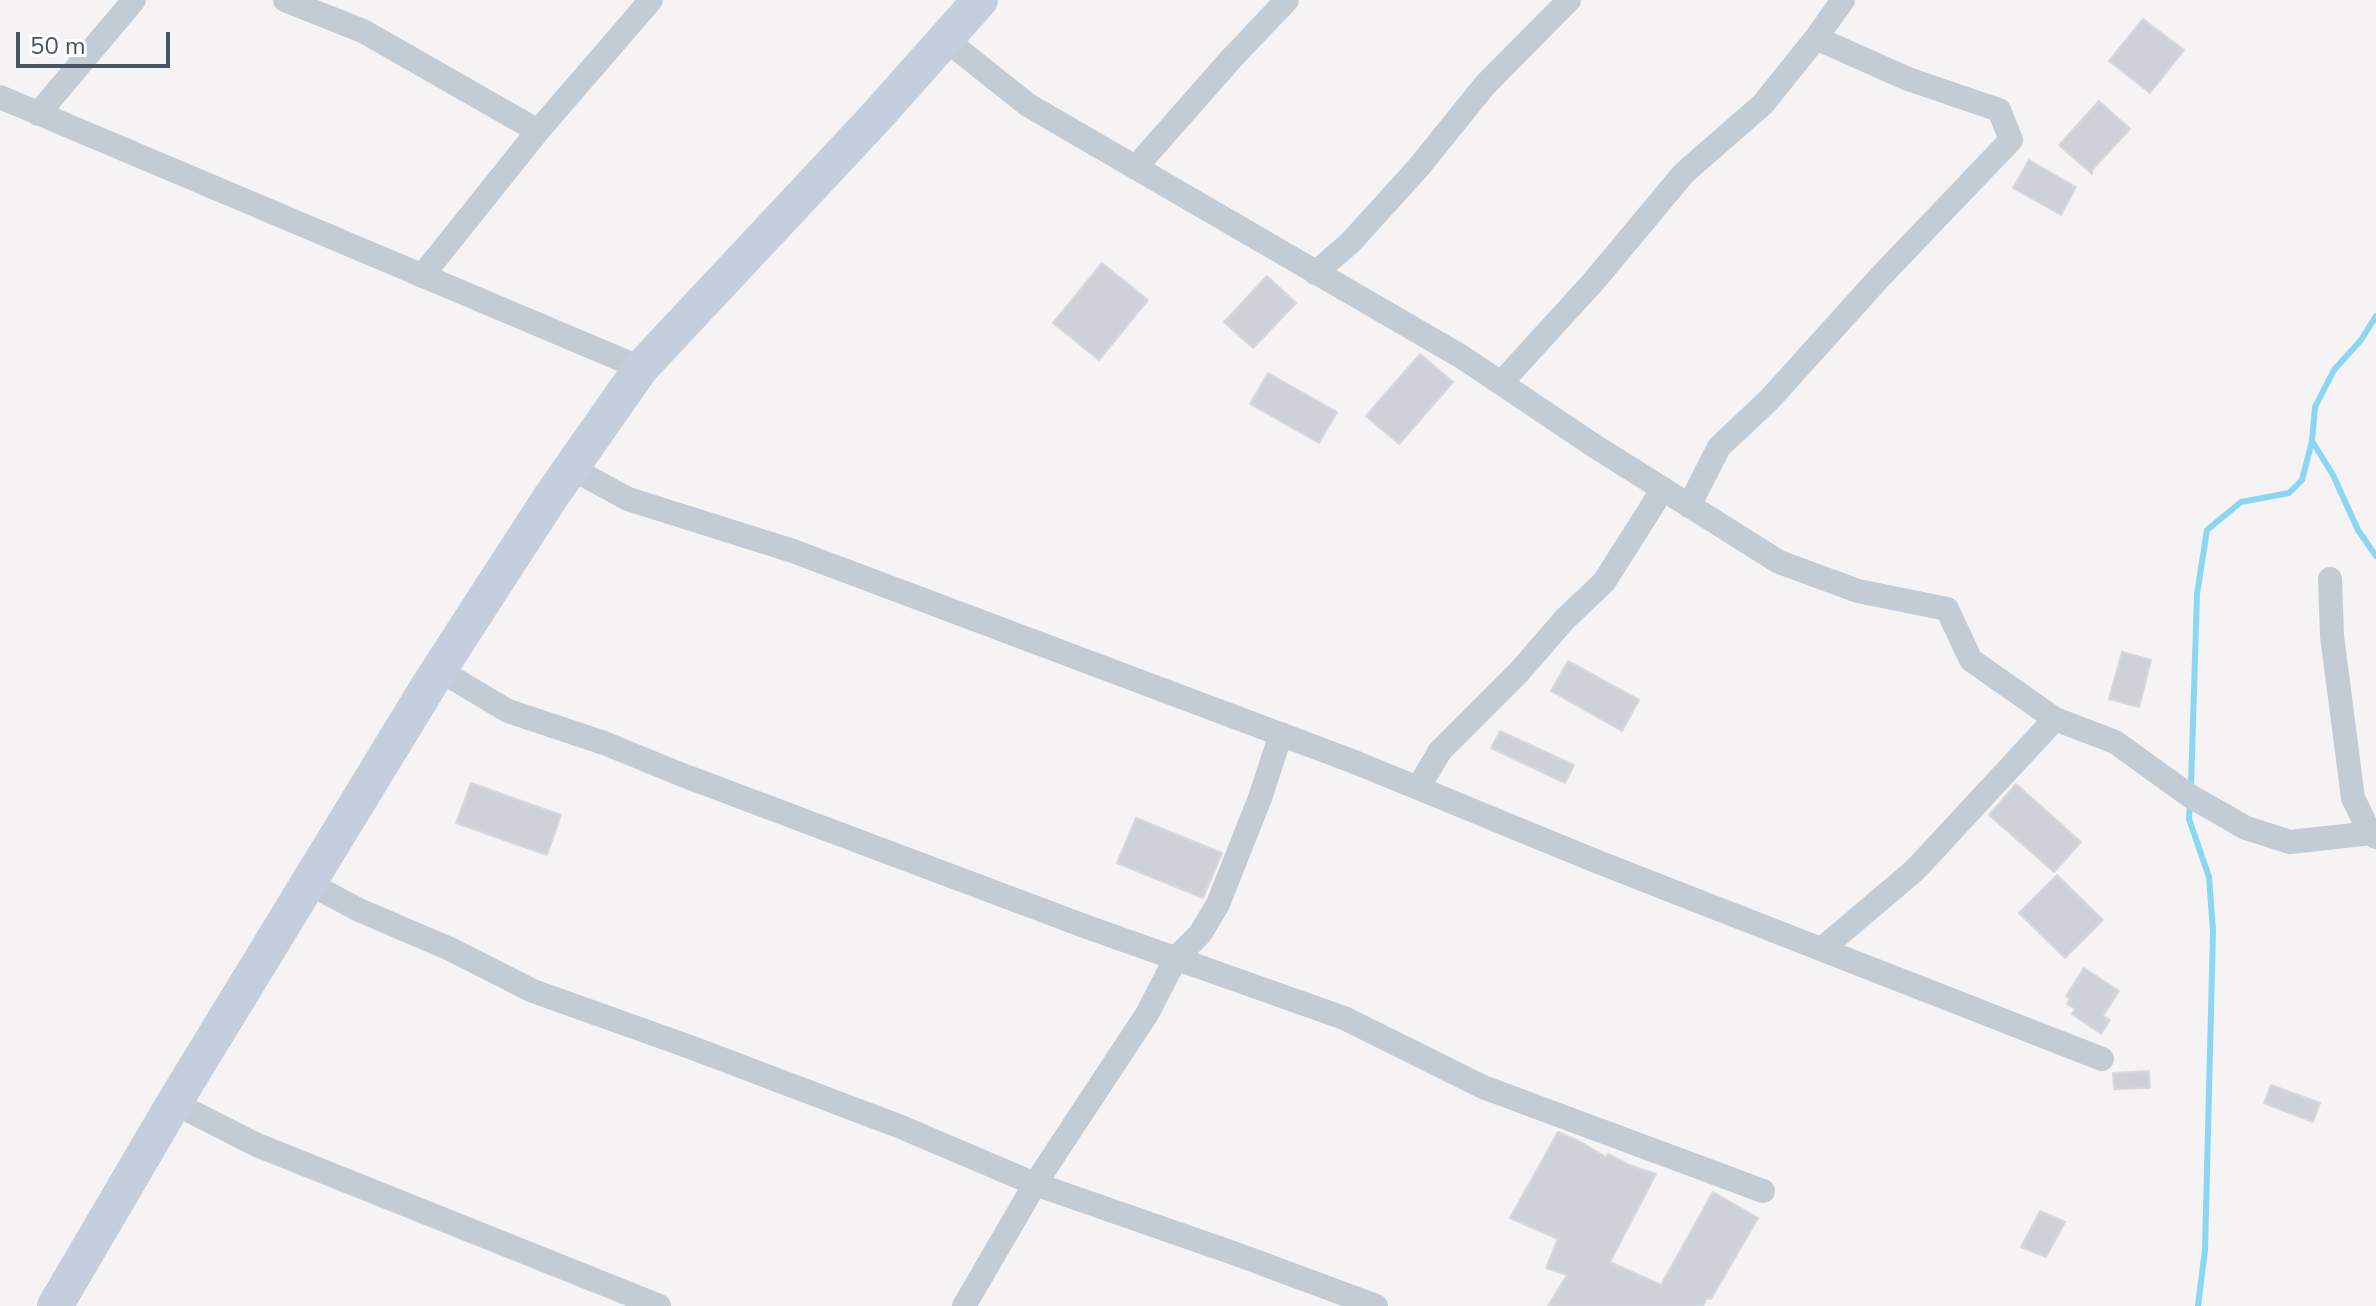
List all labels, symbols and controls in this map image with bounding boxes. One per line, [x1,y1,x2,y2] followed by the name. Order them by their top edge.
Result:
[20,16,174,66] scale bar
[30,30,86,62] text: 50 m

